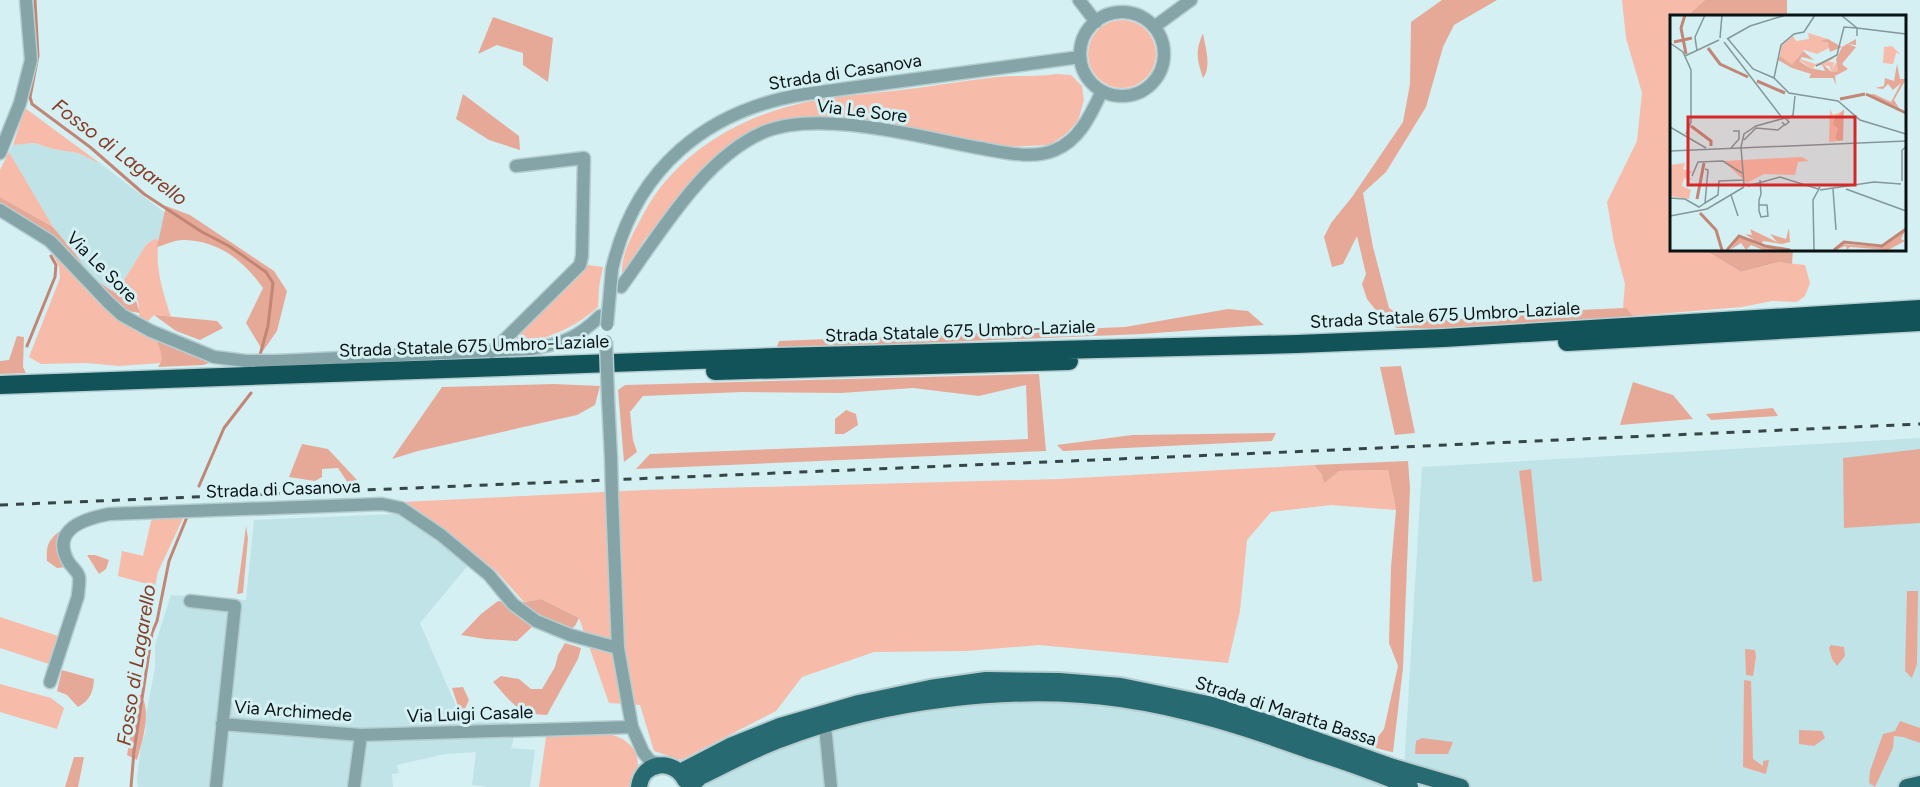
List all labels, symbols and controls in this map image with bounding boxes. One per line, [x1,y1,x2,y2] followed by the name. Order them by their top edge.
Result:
[1670,15,1905,250] inset map
[767,49,923,95] street label: Strada di Casanova
[48,93,193,211] water label: Fosso di Lagarello
[815,95,909,128] street label: Via Le Sore
[62,227,142,307] street label: Via Le Sore
[1309,297,1581,333] street label: Strada Statale 675 Umbro-Laziale
[825,315,1096,347] street label: Strada Statale 675 Umbro-Laziale
[339,330,610,362] street label: Strada Statale 675 Umbro-Laziale
[205,475,361,503] street label: Strada di Casanova
[111,582,161,747] water label: Fosso di Lagarello
[1193,671,1379,751] street label: Strada di Maratta Bassa
[233,696,353,726] street label: Via Archimede
[406,701,534,727] street label: Via Luigi Casale

